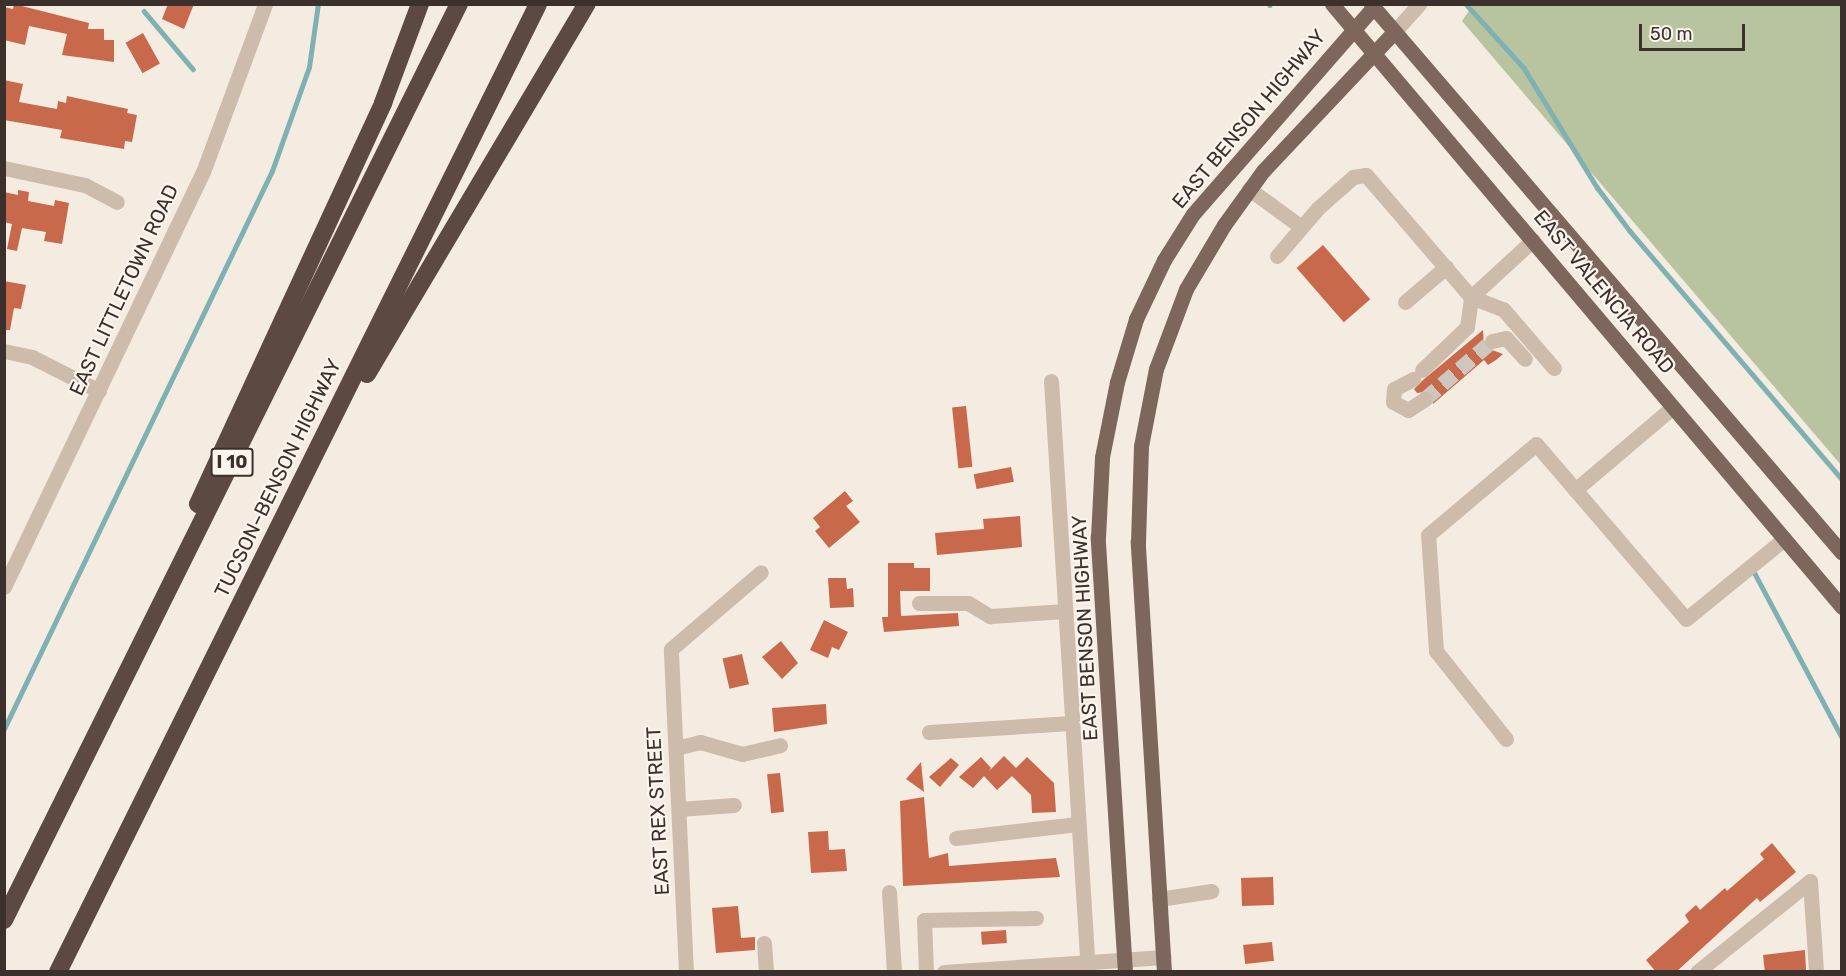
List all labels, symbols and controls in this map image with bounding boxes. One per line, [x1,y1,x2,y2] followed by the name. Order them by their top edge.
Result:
[1642,12,1748,50] scale bar
[1650,23,1693,45] text: 50 m
[1167,25,1331,213] street label: EAST BENSON HIGHWAY
[64,181,184,399] street label: EAST LITTLETOWN ROAD
[1528,205,1680,379] street label: EAST VALENCIA ROAD
[210,355,346,601] street label: TUCSON–BENSON HIGHWAY
[210,447,254,477] road number: I 10
[1067,514,1103,742] street label: EAST BENSON HIGHWAY
[642,726,674,896] street label: EAST REX STREET

